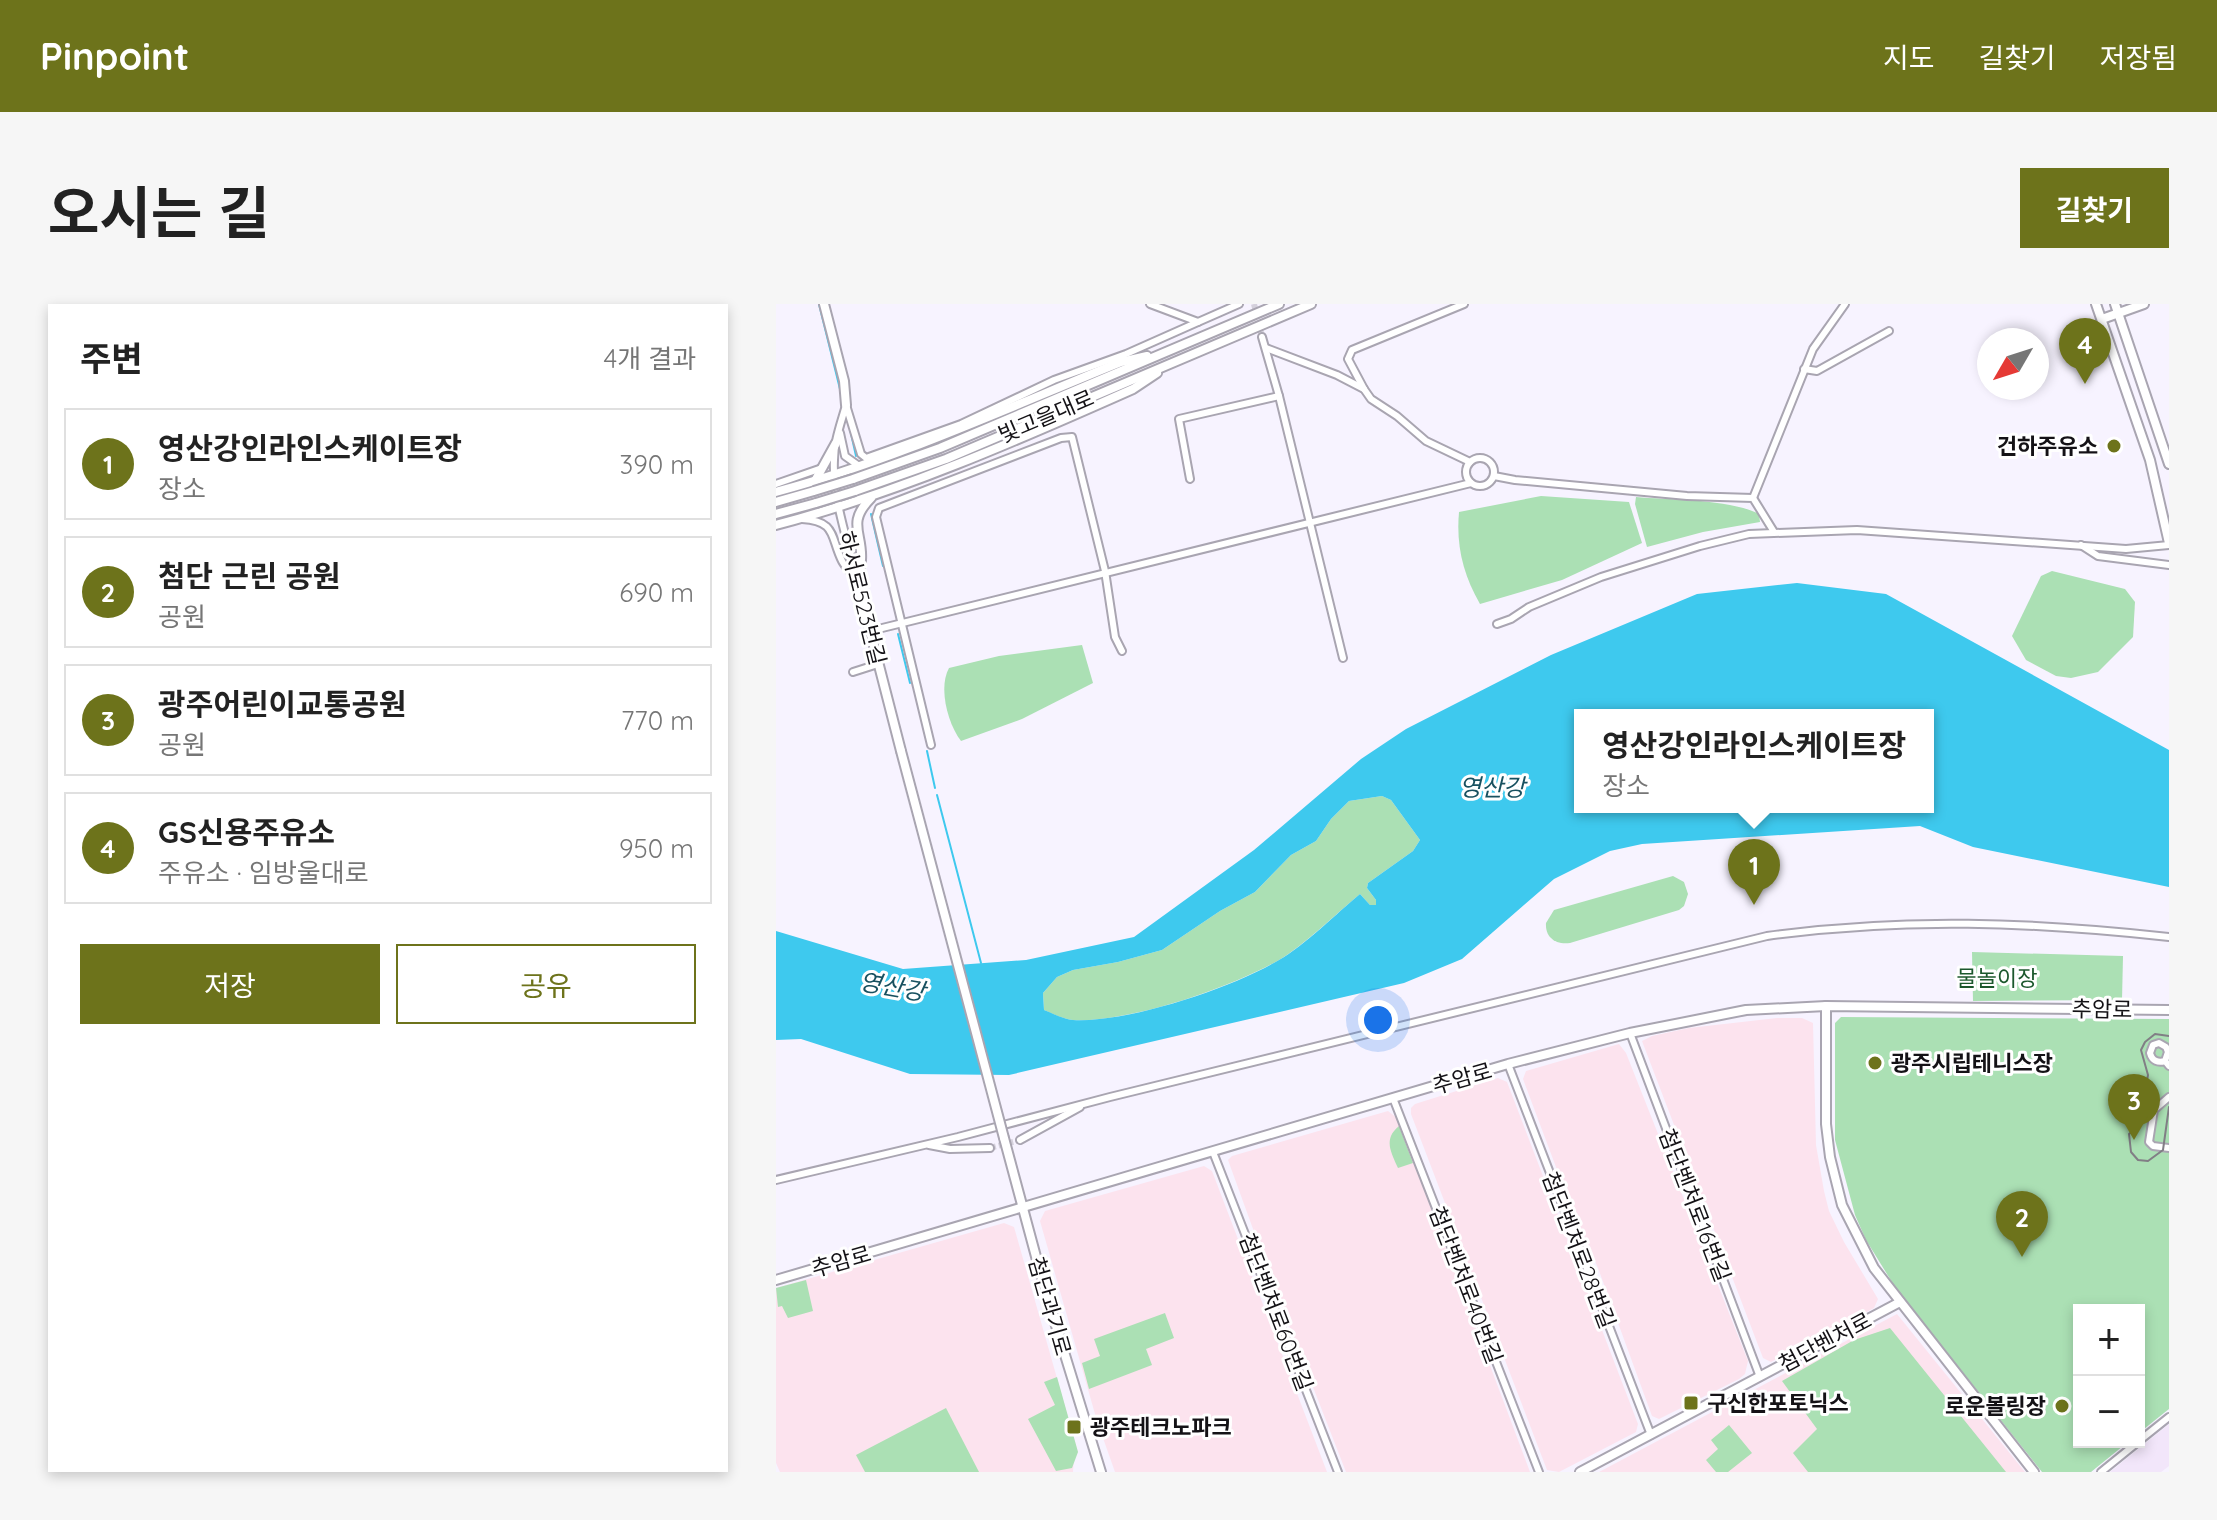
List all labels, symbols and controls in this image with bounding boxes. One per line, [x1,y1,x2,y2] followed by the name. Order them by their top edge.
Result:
[40,32,189,80] text: Pinpoint
[1883,40,1934,75] text: 지도
[1978,40,2056,75] text: 길찾기
[2100,40,2177,75] text: 저장됨
[2020,168,2169,248] button: 길찾기
[48,177,270,247] text: 오시는 길
[2059,318,2111,384] pin: 4
[1977,328,2049,400] north arrow
[80,337,143,380] text: 주변
[603,342,696,375] text: 4개 결과
[994,383,1098,449] street label: 빛고을대로
[158,429,462,467] text: 영산강인라인스케이트장
[1997,432,2098,460] place label: 건하주유소
[2105,437,2123,455] marker: 건하주유소
[103,448,113,481] text: 1
[620,448,694,481] text: 390 m
[158,472,206,505] text: 장소
[832,528,892,668] street label: 하서로523번길
[158,557,340,595] text: 첨단 근린 공원
[101,576,115,609] text: 2
[619,576,694,609] text: 690 m
[158,600,206,633] text: 공원
[158,685,406,723] text: 광주어린이교통공원
[101,704,115,737] text: 3
[621,704,694,737] text: 770 m
[1574,709,1934,813] popup
[1602,726,1906,764] text: 영산강인라인스케이트장
[158,728,206,761] text: 공원
[1602,769,1650,802] text: 장소
[1459,772,1528,802] water label: 영산강
[158,813,335,851] text: GS신용주유소
[100,832,116,865] text: 4
[619,832,694,865] text: 950 m
[1728,839,1780,905] pin: 1
[158,856,369,889] text: 주유소 · 임방울대로
[80,944,380,1024] button: 저장
[396,944,696,1024] button: 공유
[1957,964,2037,992] park label: 물놀이장
[857,965,930,1007] water label: 영산강
[2071,994,2133,1024] street label: 추암로
[1358,1000,1398,1040] your location
[1891,1049,2053,1077] place label: 광주시립테니스장
[1866,1054,1884,1072] marker: 광주시립테니스장
[1429,1056,1495,1100] street label: 추암로
[2108,1074,2160,1140] pin: 3
[1653,1125,1737,1285] street label: 첨단벤처로16번길
[1536,1168,1622,1332] street label: 첨단벤처로28번길
[1996,1191,2048,1257] pin: 2
[1423,1202,1509,1368] street label: 첨단벤처로40번길
[1233,1229,1319,1395] street label: 첨단벤처로60번길
[808,1239,874,1283] street label: 추암로
[1023,1253,1077,1359] street label: 첨단과기로
[2073,1304,2145,1448] map controls
[2073,1304,2145,1376] button: +
[1774,1306,1876,1378] street label: 첨단벤처로
[2073,1376,2145,1448] button: −
[1707,1389,1849,1417] place label: 구신한포토닉스
[1945,1392,2046,1420] place label: 로운볼링장
[1682,1394,1700,1412] marker: 구신한포토닉스
[2053,1397,2071,1415] marker: 로운볼링장
[1090,1413,1232,1441] place label: 광주테크노파크
[1065,1418,1083,1436] marker: 광주테크노파크

